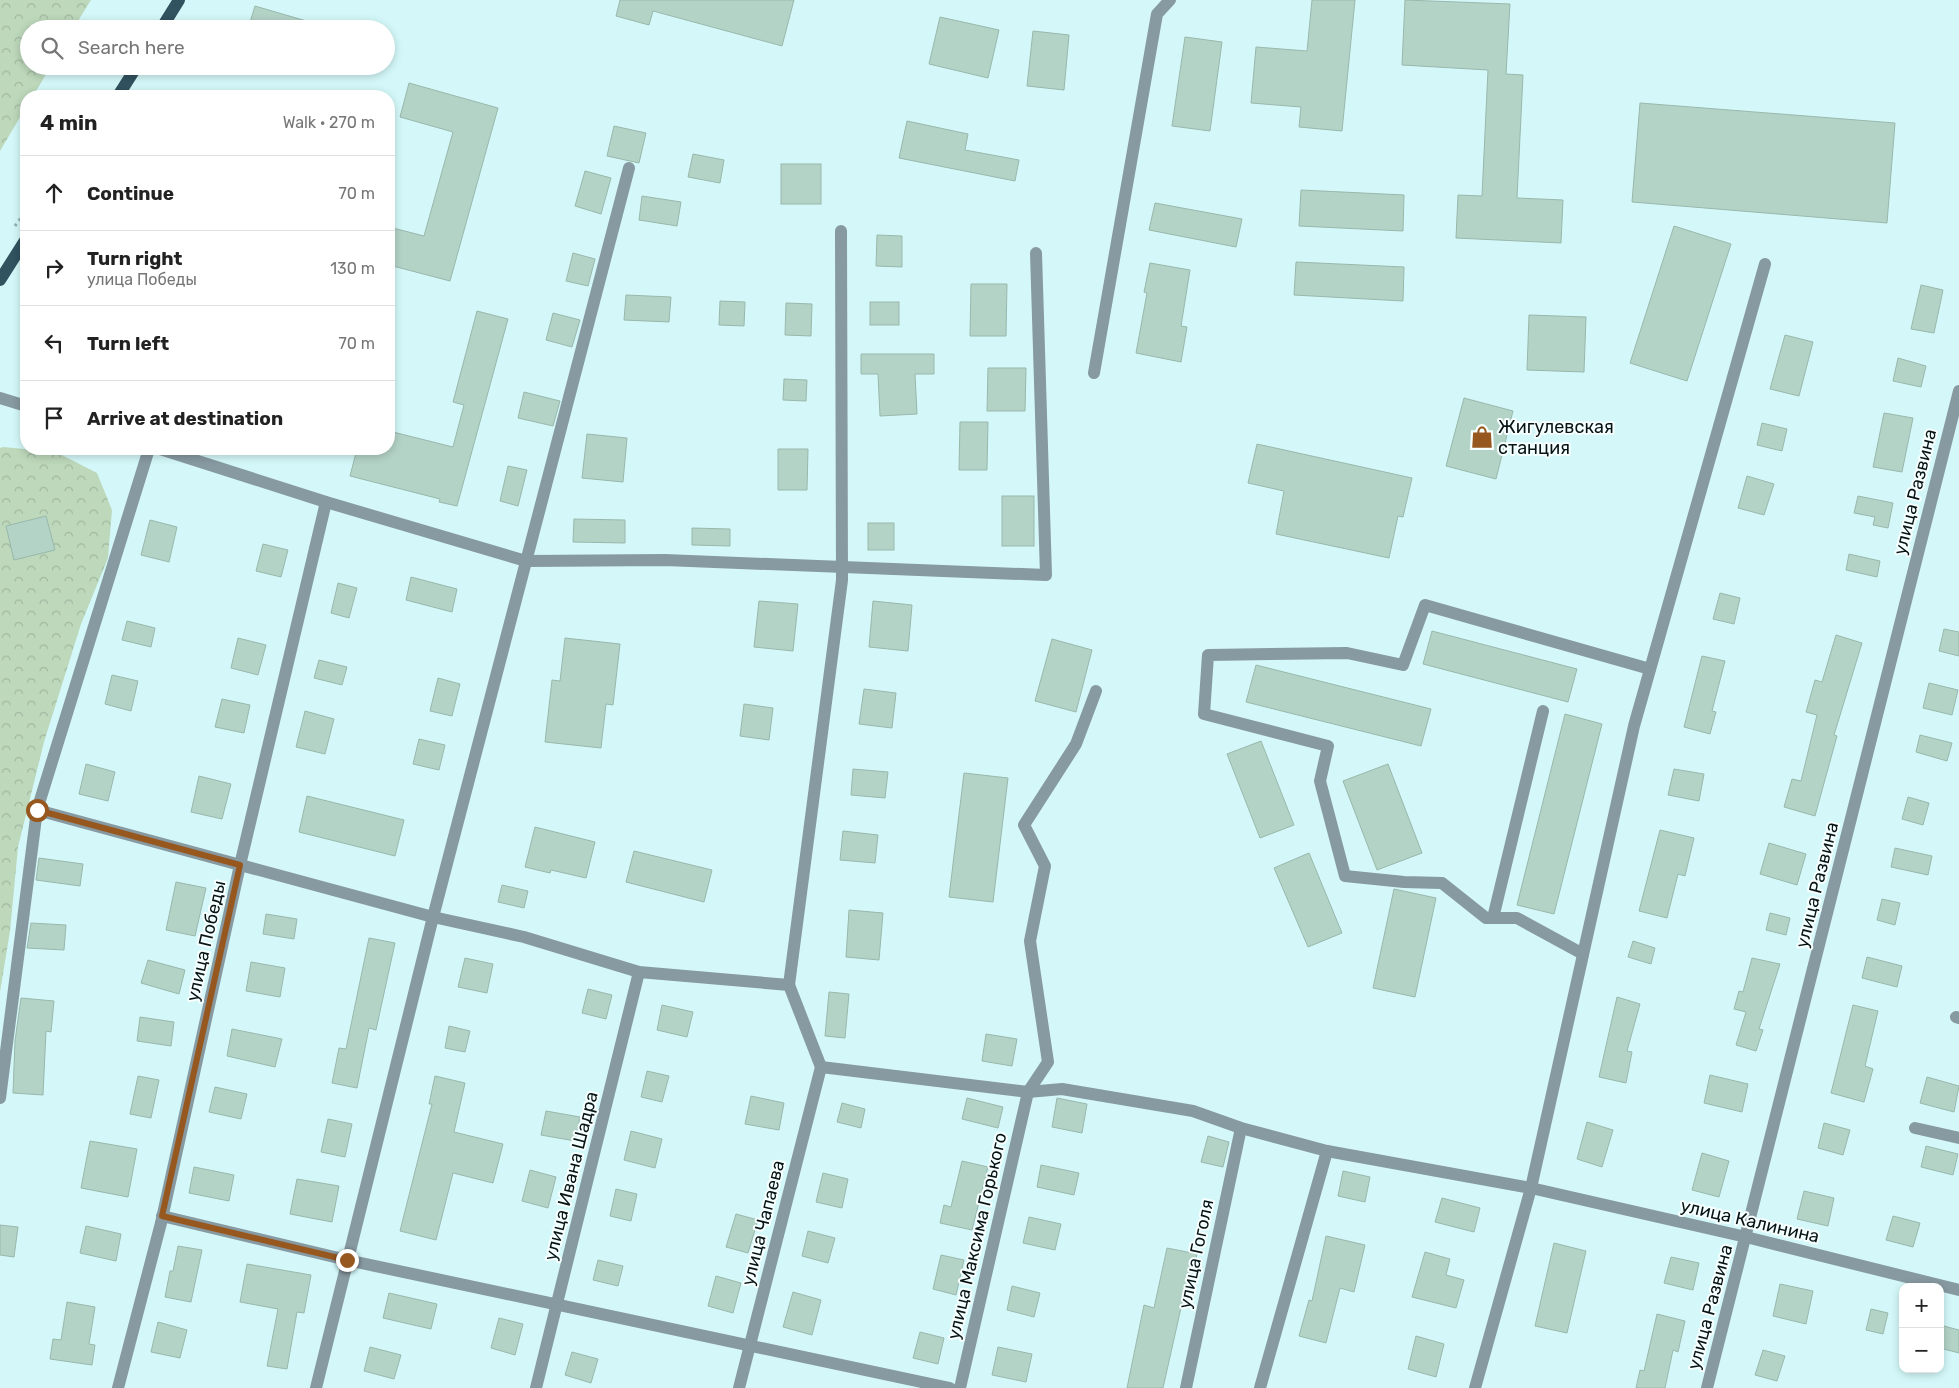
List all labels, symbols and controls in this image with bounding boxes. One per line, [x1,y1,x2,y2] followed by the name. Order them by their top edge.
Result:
[20,20,395,75] search box
[38,34,66,62] icon: search
[78,36,185,59] text: Search here
[40,110,98,135] text: 4 min
[283,113,375,132] text: Walk · 270 m
[40,179,68,207] icon: ahead
[87,182,174,205] text: Continue
[338,184,375,203] text: 70 m
[87,247,182,270] text: Turn right
[40,254,68,282] icon: right
[330,259,375,278] text: 130 m
[87,270,197,289] text: улица Победы
[40,329,68,357] icon: left
[87,332,169,355] text: Turn left
[338,334,375,353] text: 70 m
[40,404,68,432] icon: arrive
[87,407,283,430] text: Arrive at destination
[1498,416,1614,459] place label: Жигулевская станция
[1469,424,1495,450] shop icon: Жигулевская станция
[1889,427,1941,557] street label: улица Развина
[26,799,49,822] route start
[1791,820,1843,950] street label: улица Развина
[181,878,231,1004] street label: улица Победы
[539,1089,603,1263] street label: улица Ивана Шадра
[942,1130,1012,1342] street label: улица Максима Горького
[737,1158,789,1288] street label: улица Чапаева
[1678,1194,1822,1248] street label: улица Калинина
[1174,1197,1218,1311] street label: улица Гоголя
[1683,1242,1737,1372] street label: улица Развина
[336,1249,359,1272] route end
[1899,1283,1944,1373] map controls
[1899,1283,1944,1328] button: +
[1899,1328,1944,1373] button: −

